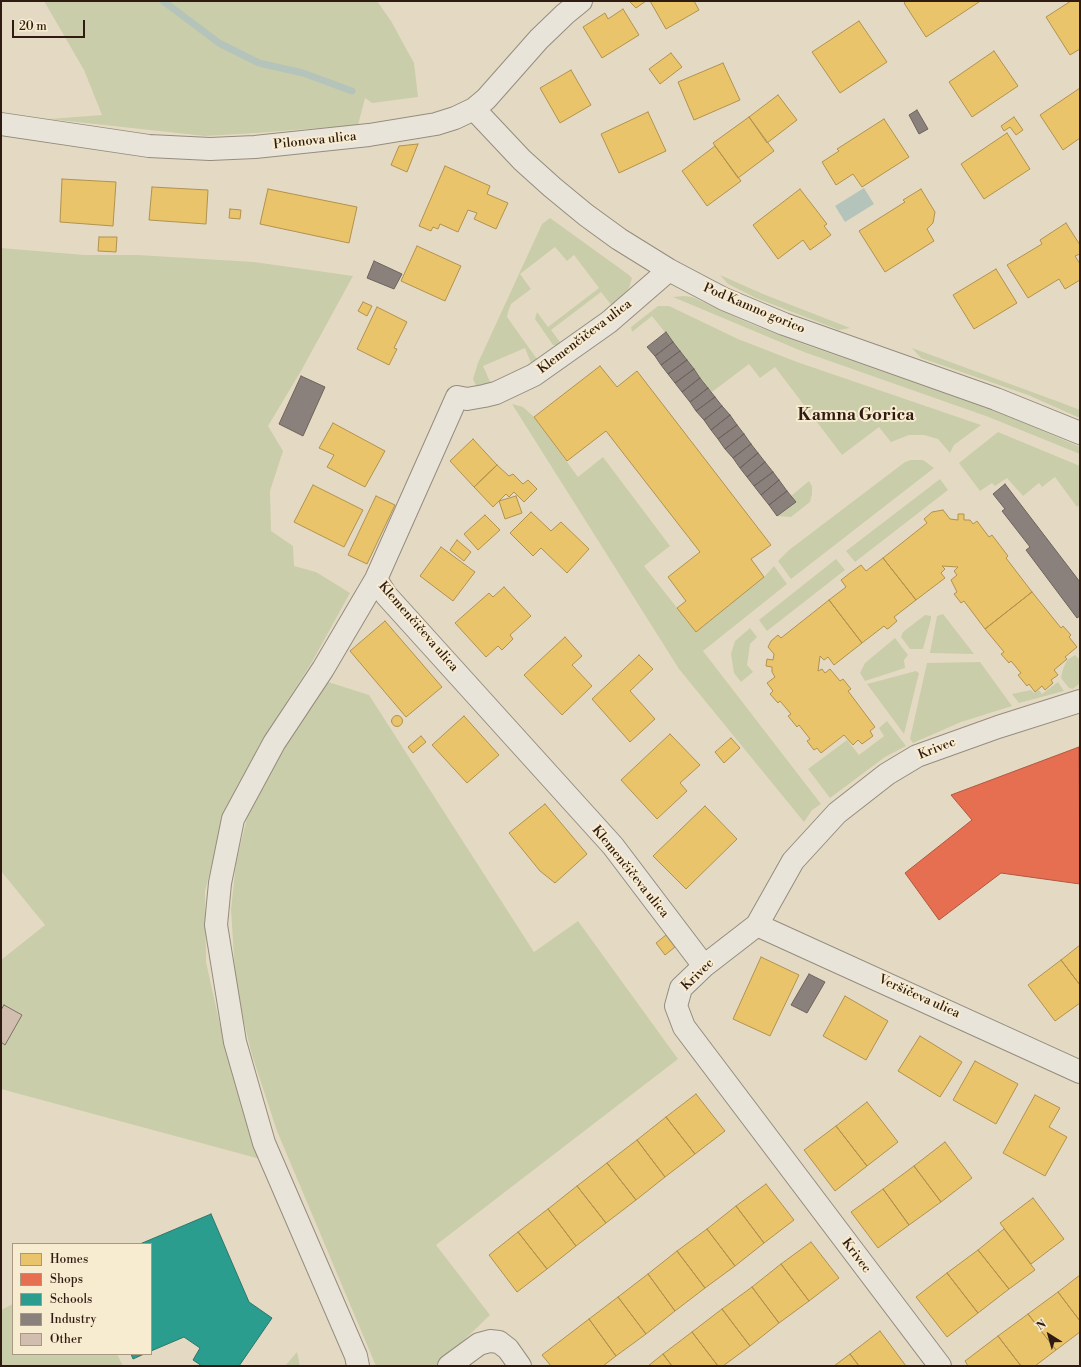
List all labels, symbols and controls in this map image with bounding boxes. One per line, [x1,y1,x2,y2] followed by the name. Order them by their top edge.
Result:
[14,12,87,38] scale bar
[19,19,47,34] text: 20 m
[273,129,357,153] street label: Pilonova ulica
[701,280,807,338] street label: Pod Kamno gorico
[535,296,635,378] street label: Klemenčičeva ulica
[798,406,914,426] district label: Kamna Gorica
[375,579,461,675] street label: Klemenčičeva ulica
[916,735,958,763] street label: Krivec
[588,823,672,921] street label: Klemenčičeva ulica
[679,956,717,994] street label: Krivec
[876,972,962,1022] street label: Veršičeva ulica
[838,1236,874,1276] street label: Krivec
[12,1243,152,1355] legend
[50,1252,88,1267] text: Homes
[50,1272,83,1287] text: Shops
[50,1292,92,1307] text: Schools
[50,1312,96,1327] text: Industry
[1029,1315,1069,1355] north arrow
[1034,1317,1049,1334] text: N
[50,1332,82,1347] text: Other

